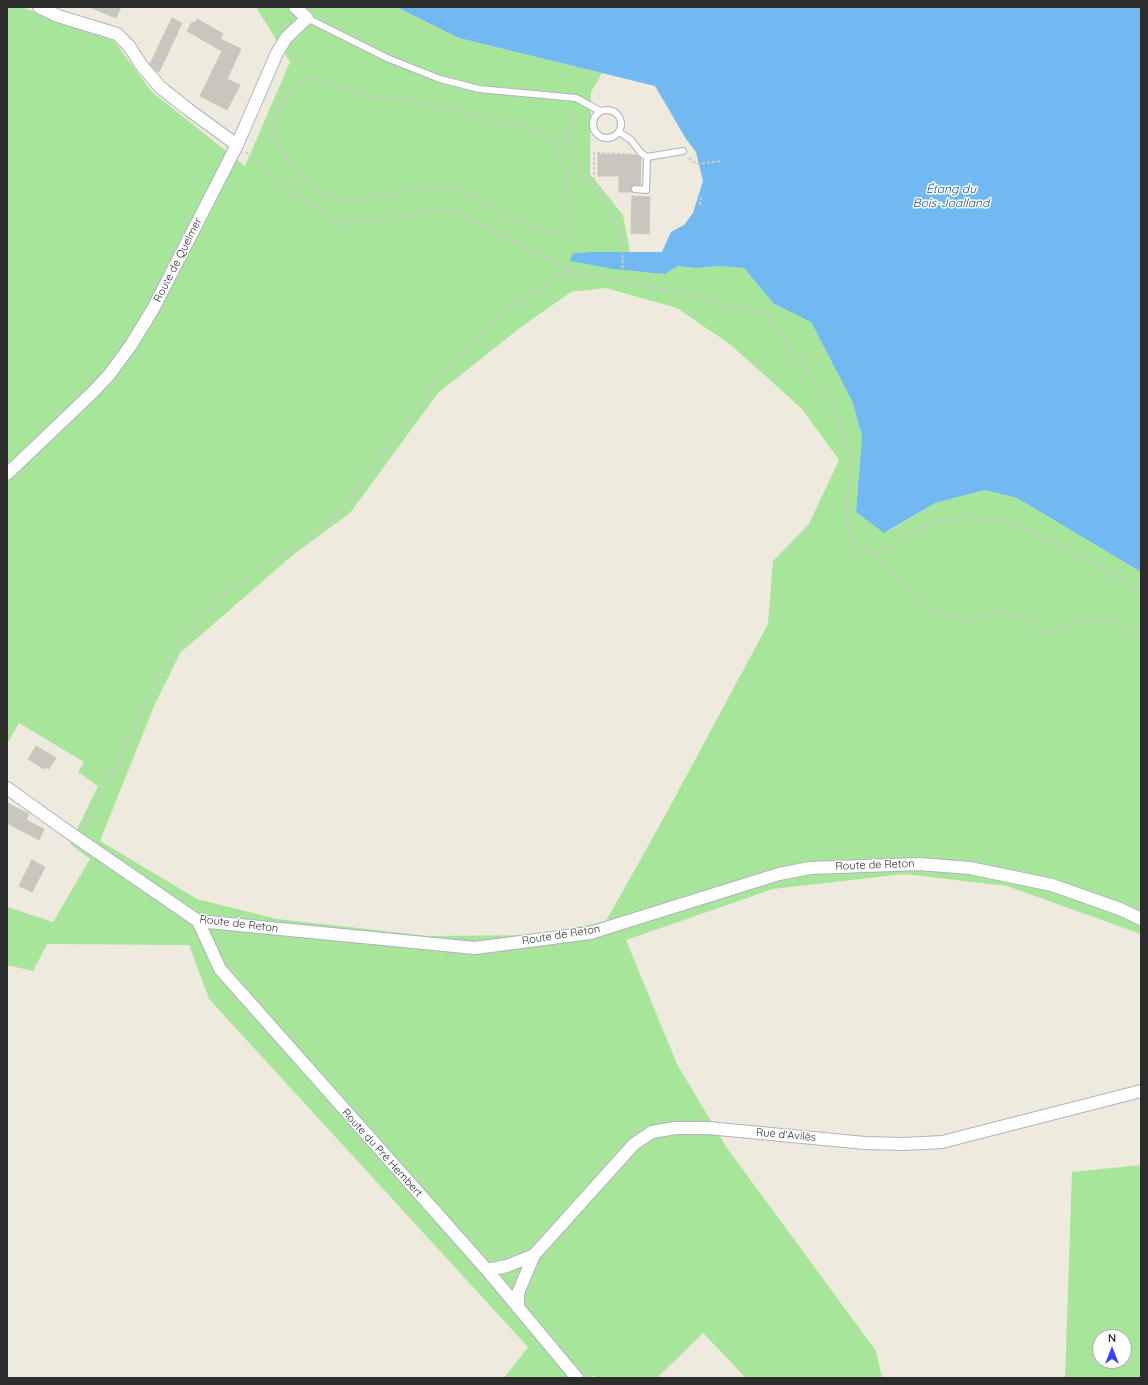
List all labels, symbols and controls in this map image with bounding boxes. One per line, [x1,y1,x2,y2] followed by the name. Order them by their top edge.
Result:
[913,182,989,210] water label: Étang du Bois-Joalland
[151,216,205,304] street label: Route de Quelmer
[835,857,915,873] street label: Route de Reton
[199,913,279,935] street label: Route de Reton
[521,922,601,948] street label: Route de Reton
[339,1106,425,1200] street label: Route du Pré Hembert
[755,1126,817,1144] street label: Rue d'Avilès
[1092,1329,1132,1369] north arrow
[1108,1331,1116,1345] text: N

